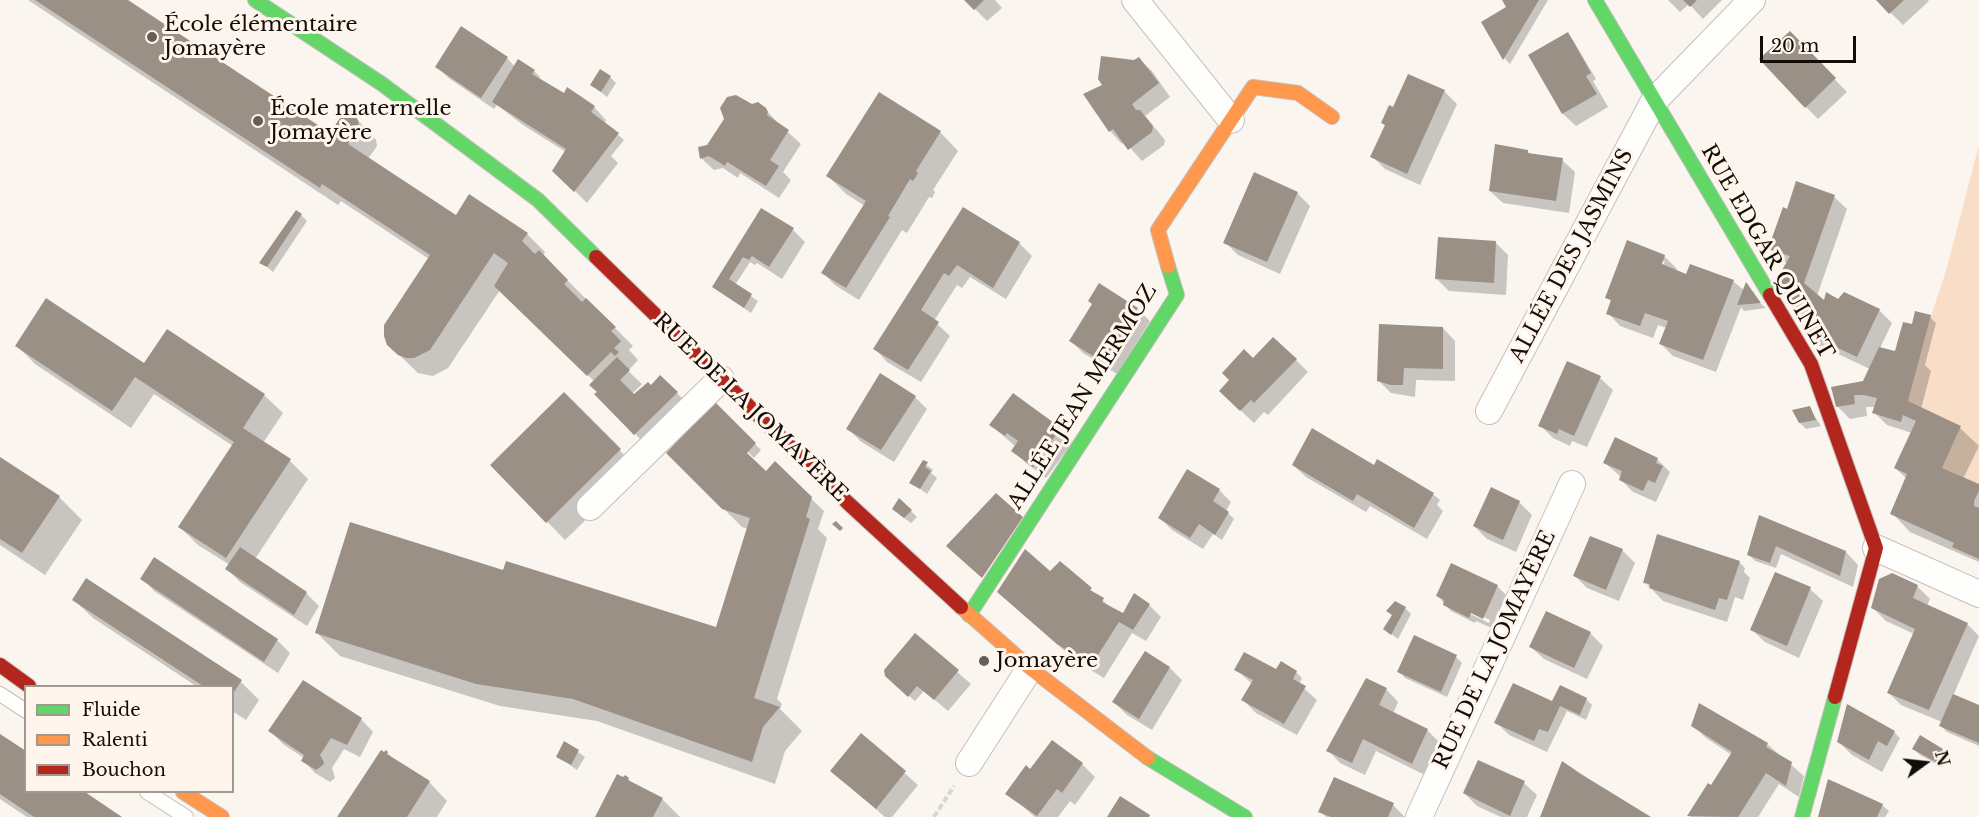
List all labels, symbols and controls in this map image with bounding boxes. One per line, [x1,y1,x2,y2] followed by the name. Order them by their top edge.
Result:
[164,12,358,62] place label: École élémentaire Jomayère
[1763,24,1859,62] scale bar
[145,30,159,44] marker: École élémentaire Jomayère
[1771,35,1819,57] text: 20 m
[270,96,451,146] place label: École maternelle Jomayère
[251,114,265,128] marker: École maternelle Jomayère
[1695,140,1839,364] street label: RUE EDGAR QUINET
[1505,145,1639,367] street label: ALLÉE DES JASMINS
[1003,280,1163,514] street label: ALLÉE JEAN MERMOZ
[648,309,852,507] street label: RUE DE LA JOMAYÈRE
[1429,527,1561,773] street label: RUE DE LA JOMAYÈRE
[996,648,1098,674] place label: Jomayère
[977,654,991,668] marker: Jomayère
[24,685,234,793] legend
[82,699,141,721] text: Fluide
[82,729,148,751] text: Ralenti
[1895,733,1955,793] north arrow
[1931,748,1954,768] text: N
[82,759,166,781] text: Bouchon

